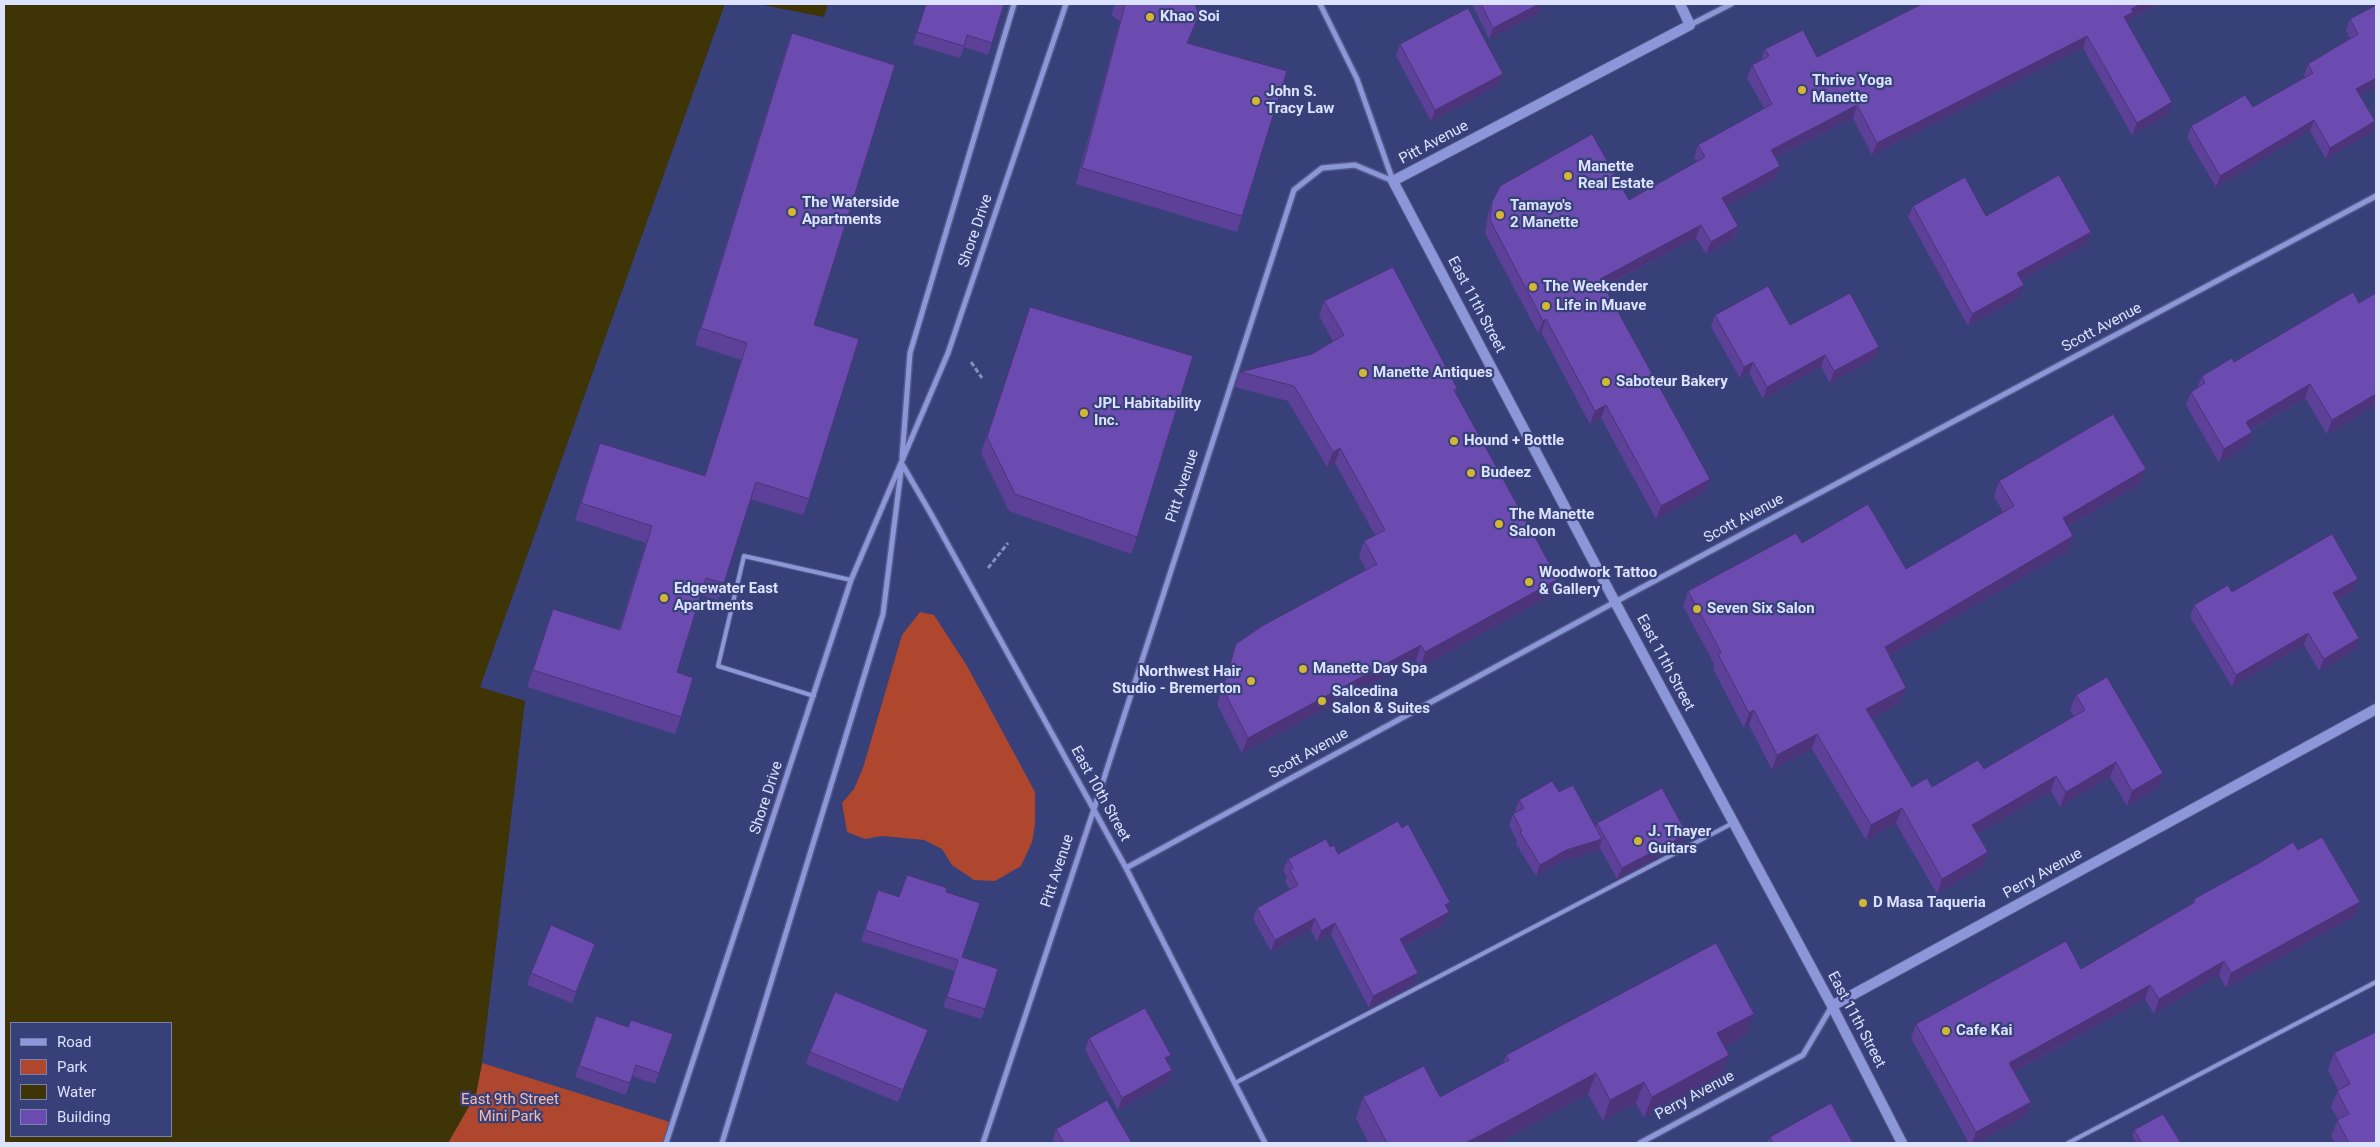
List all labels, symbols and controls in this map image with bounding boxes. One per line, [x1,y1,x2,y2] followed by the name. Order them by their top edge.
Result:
[1160,8,1220,26] place label: Khao Soi
[1144,11,1156,23] marker: Khao Soi
[1812,72,1892,107] place label: Thrive Yoga Manette
[1266,83,1334,118] place label: John S. Tracy Law
[1796,84,1808,96] marker: Thrive Yoga Manette
[1250,95,1262,107] marker: John S. Tracy Law
[1396,117,1472,169] street label: Pitt Avenue
[1578,158,1654,193] place label: Manette Real Estate
[1562,170,1574,182] marker: Manette Real Estate
[955,192,997,270] street label: Shore Drive
[802,194,899,229] place label: The Waterside Apartments
[1510,197,1578,232] place label: Tamayo's 2 Manette
[786,206,798,218] marker: The Waterside Apartments
[1494,209,1506,221] marker: Tamayo's 2 Manette
[1443,254,1509,356] street label: East 11th Street
[1543,278,1648,296] place label: The Weekender
[1527,281,1539,293] marker: The Weekender
[1556,297,1646,315] place label: Life in Muave
[2059,299,2145,357] street label: Scott Avenue
[1540,300,1552,312] marker: Life in Muave
[1373,364,1493,382] place label: Manette Antiques
[1357,367,1369,379] marker: Manette Antiques
[1616,373,1728,391] place label: Saboteur Bakery
[1600,376,1612,388] marker: Saboteur Bakery
[1094,395,1201,430] place label: JPL Habitability Inc.
[1078,407,1090,419] marker: JPL Habitability Inc.
[1464,432,1564,450] place label: Hound + Bottle
[1448,435,1460,447] marker: Hound + Bottle
[1163,447,1203,525] street label: Pitt Avenue
[1481,464,1531,482] place label: Budeez
[1465,467,1477,479] marker: Budeez
[1701,490,1787,548] street label: Scott Avenue
[1509,506,1594,541] place label: The Manette Saloon
[1493,518,1505,530] marker: The Manette Saloon
[1539,564,1657,599] place label: Woodwork Tattoo & Gallery
[1523,576,1535,588] marker: Woodwork Tattoo & Gallery
[674,580,778,615] place label: Edgewater East Apartments
[658,592,670,604] marker: Edgewater East Apartments
[1707,600,1815,618] place label: Seven Six Salon
[1691,603,1703,615] marker: Seven Six Salon
[1632,612,1698,714] street label: East 11th Street
[1313,660,1427,678] place label: Manette Day Spa
[1112,663,1241,698] place label: Northwest Hair Studio - Bremerton
[1297,663,1309,675] marker: Manette Day Spa
[1245,675,1257,687] marker: Northwest Hair Studio - Bremerton
[1332,683,1430,718] place label: Salcedina Salon & Suites
[1316,695,1328,707] marker: Salcedina Salon & Suites
[1266,725,1352,783] street label: Scott Avenue
[1066,743,1134,845] street label: East 10th Street
[747,759,787,837] street label: Shore Drive
[1648,823,1711,858] place label: J. Thayer Guitars
[1038,832,1078,910] street label: Pitt Avenue
[1632,835,1644,847] marker: J. Thayer Guitars
[2000,845,2086,903] street label: Perry Avenue
[1873,894,1986,912] place label: D Masa Taqueria
[1857,897,1869,909] marker: D Masa Taqueria
[1823,969,1889,1071] street label: East 11th Street
[10,1022,172,1137] legend
[1956,1022,2012,1040] place label: Cafe Kai
[1940,1025,1952,1037] marker: Cafe Kai
[57,1033,91,1051] text: Road
[57,1058,87,1076] text: Park
[1652,1068,1738,1124] street label: Perry Avenue
[57,1083,96,1101] text: Water
[461,1091,559,1126] park label: East 9th Street Mini Park
[57,1108,111,1126] text: Building

